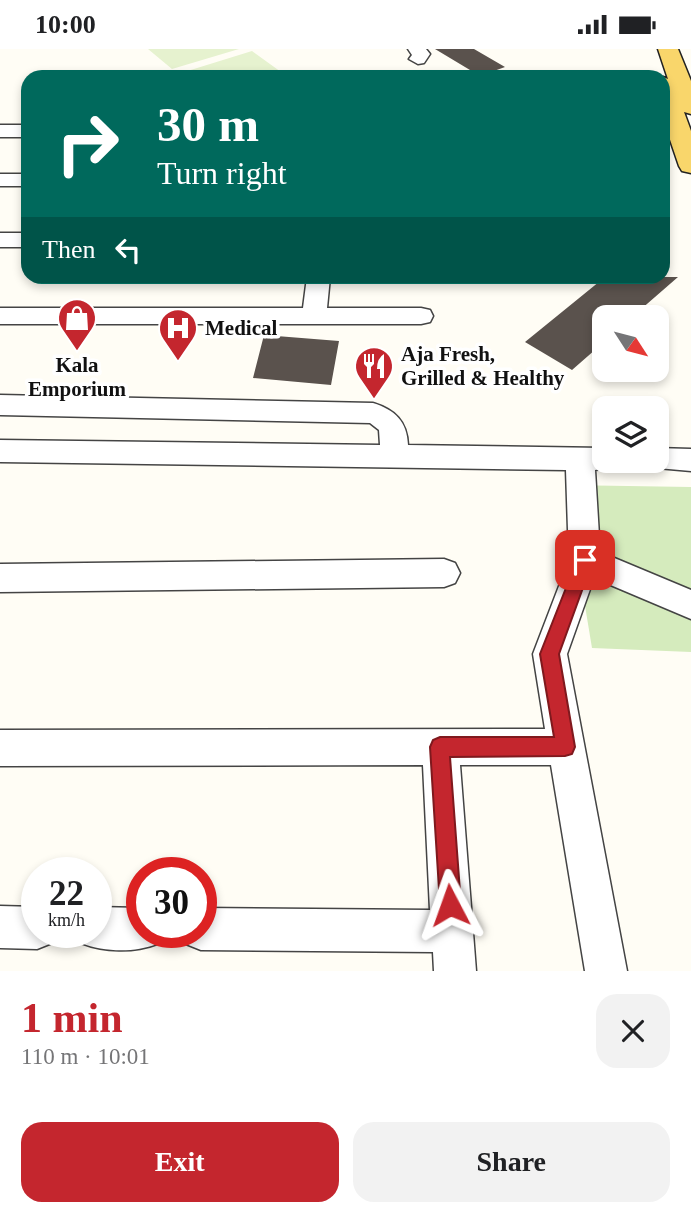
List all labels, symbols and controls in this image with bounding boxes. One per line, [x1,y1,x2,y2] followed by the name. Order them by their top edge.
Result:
[35,10,96,39] text: 10:00
[157,97,259,152] text: 30 m
[42,98,133,189] icon: right
[157,155,287,191] text: Turn right
[109,231,147,269] icon: left
[42,235,95,264] text: Then
[56,297,98,352] shop icon: Kala Emporium
[592,305,668,381] north arrow
[592,305,669,473] map controls
[157,307,199,362] hospital icon: Medical
[205,316,277,340] place label: Medical
[401,342,565,390] place label: Aja Fresh, Grilled & Healthy
[353,345,395,400] restaurant icon: Aja Fresh, Grilled & Healthy
[28,353,127,401] place label: Kala Emporium
[592,396,669,473] button: layers
[555,530,615,590] pin
[566,541,604,579] icon: arrive
[126,857,217,948] speed limit sign: 30
[413,868,487,942] position arrow
[49,874,84,913] text: 22
[48,910,85,930] text: km/h
[596,994,670,1068] button: close
[21,995,123,1041] text: 1 min
[21,1044,150,1069] text: 110 m · 10:01
[21,1122,339,1202] button: Exit
[353,1122,670,1202] button: Share

